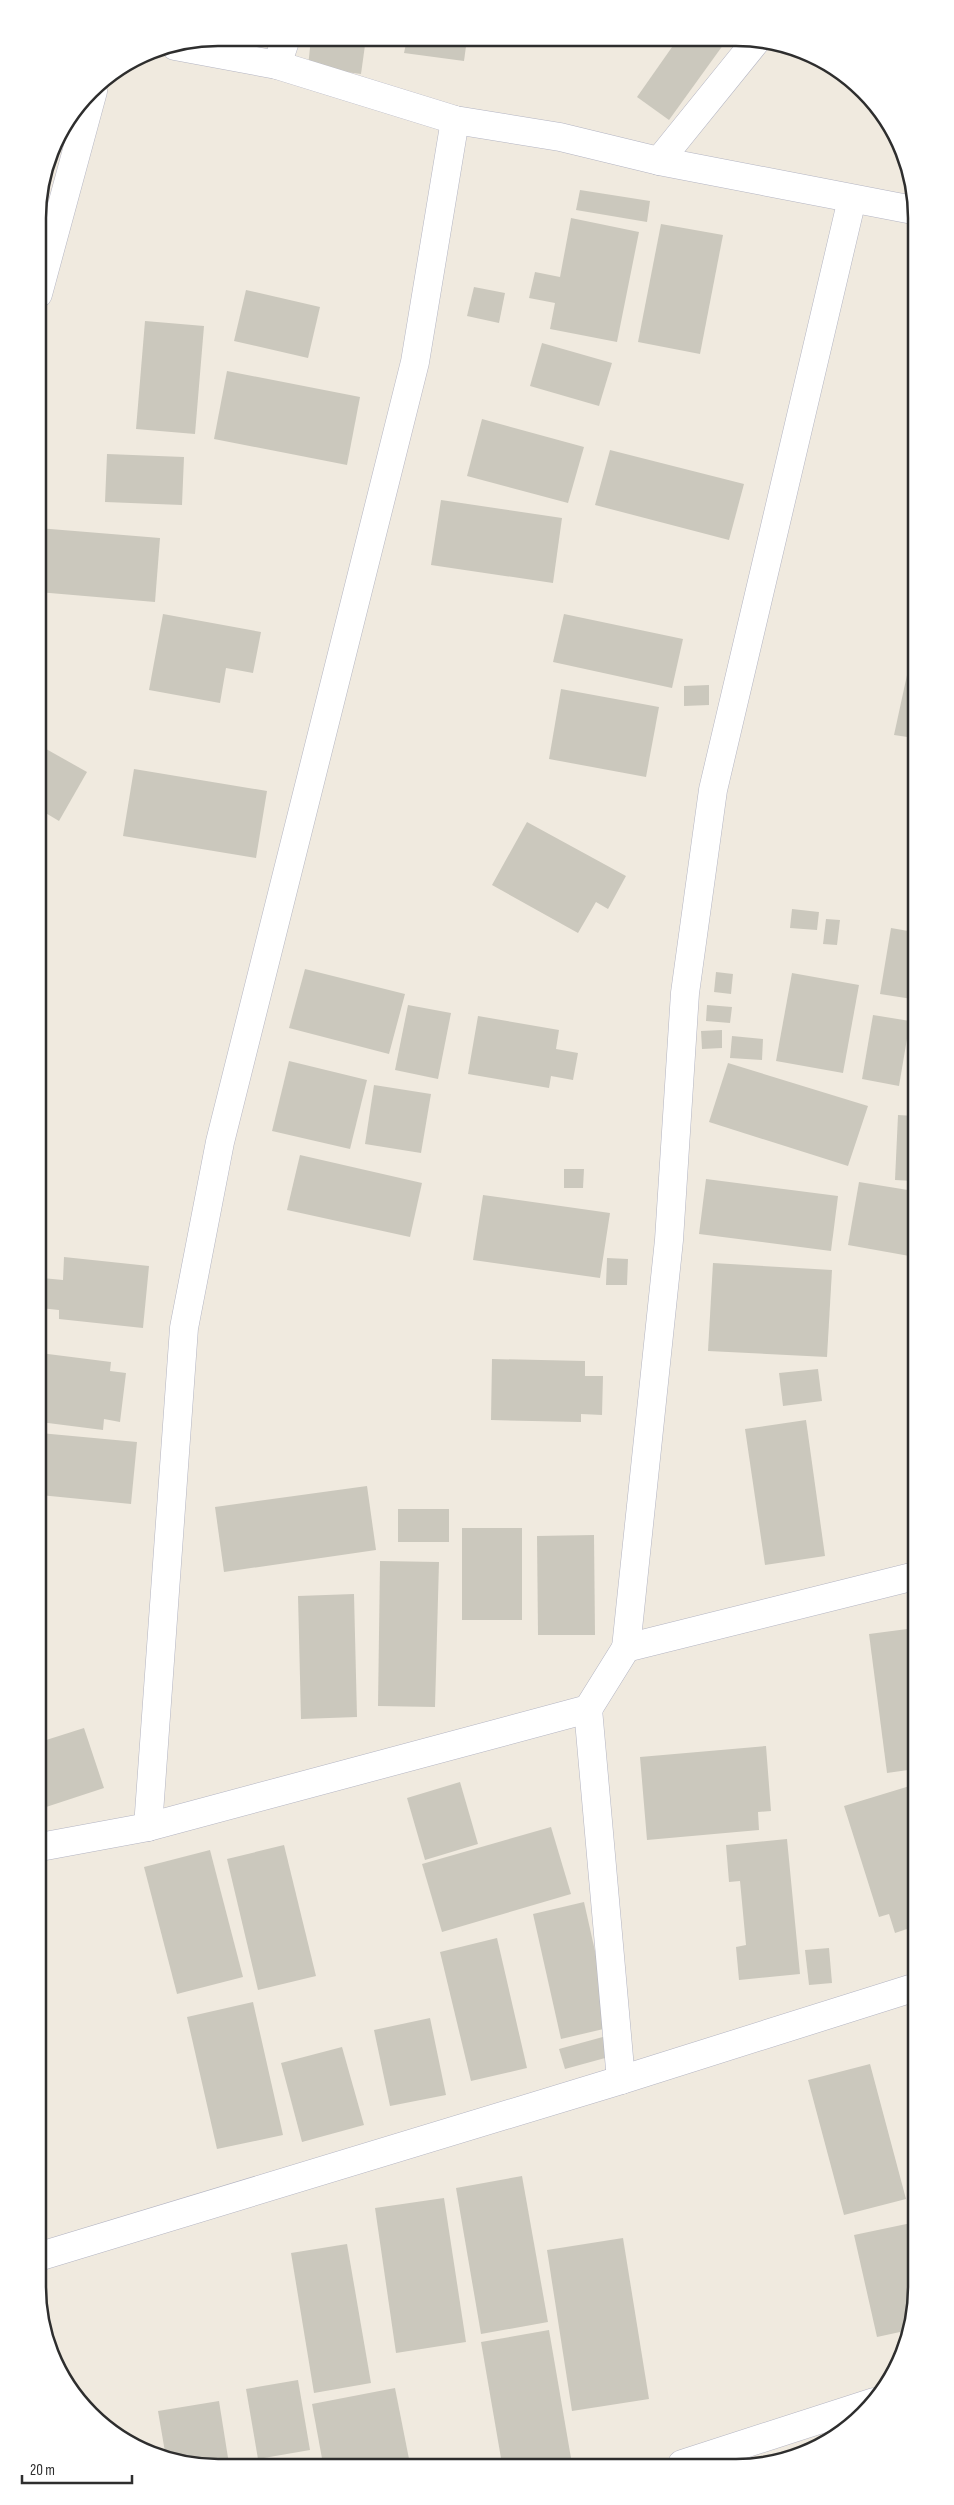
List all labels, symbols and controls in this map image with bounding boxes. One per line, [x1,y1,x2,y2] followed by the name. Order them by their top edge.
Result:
[22,2452,132,2484] scale bar
[30,2461,55,2480] text: 20 m

